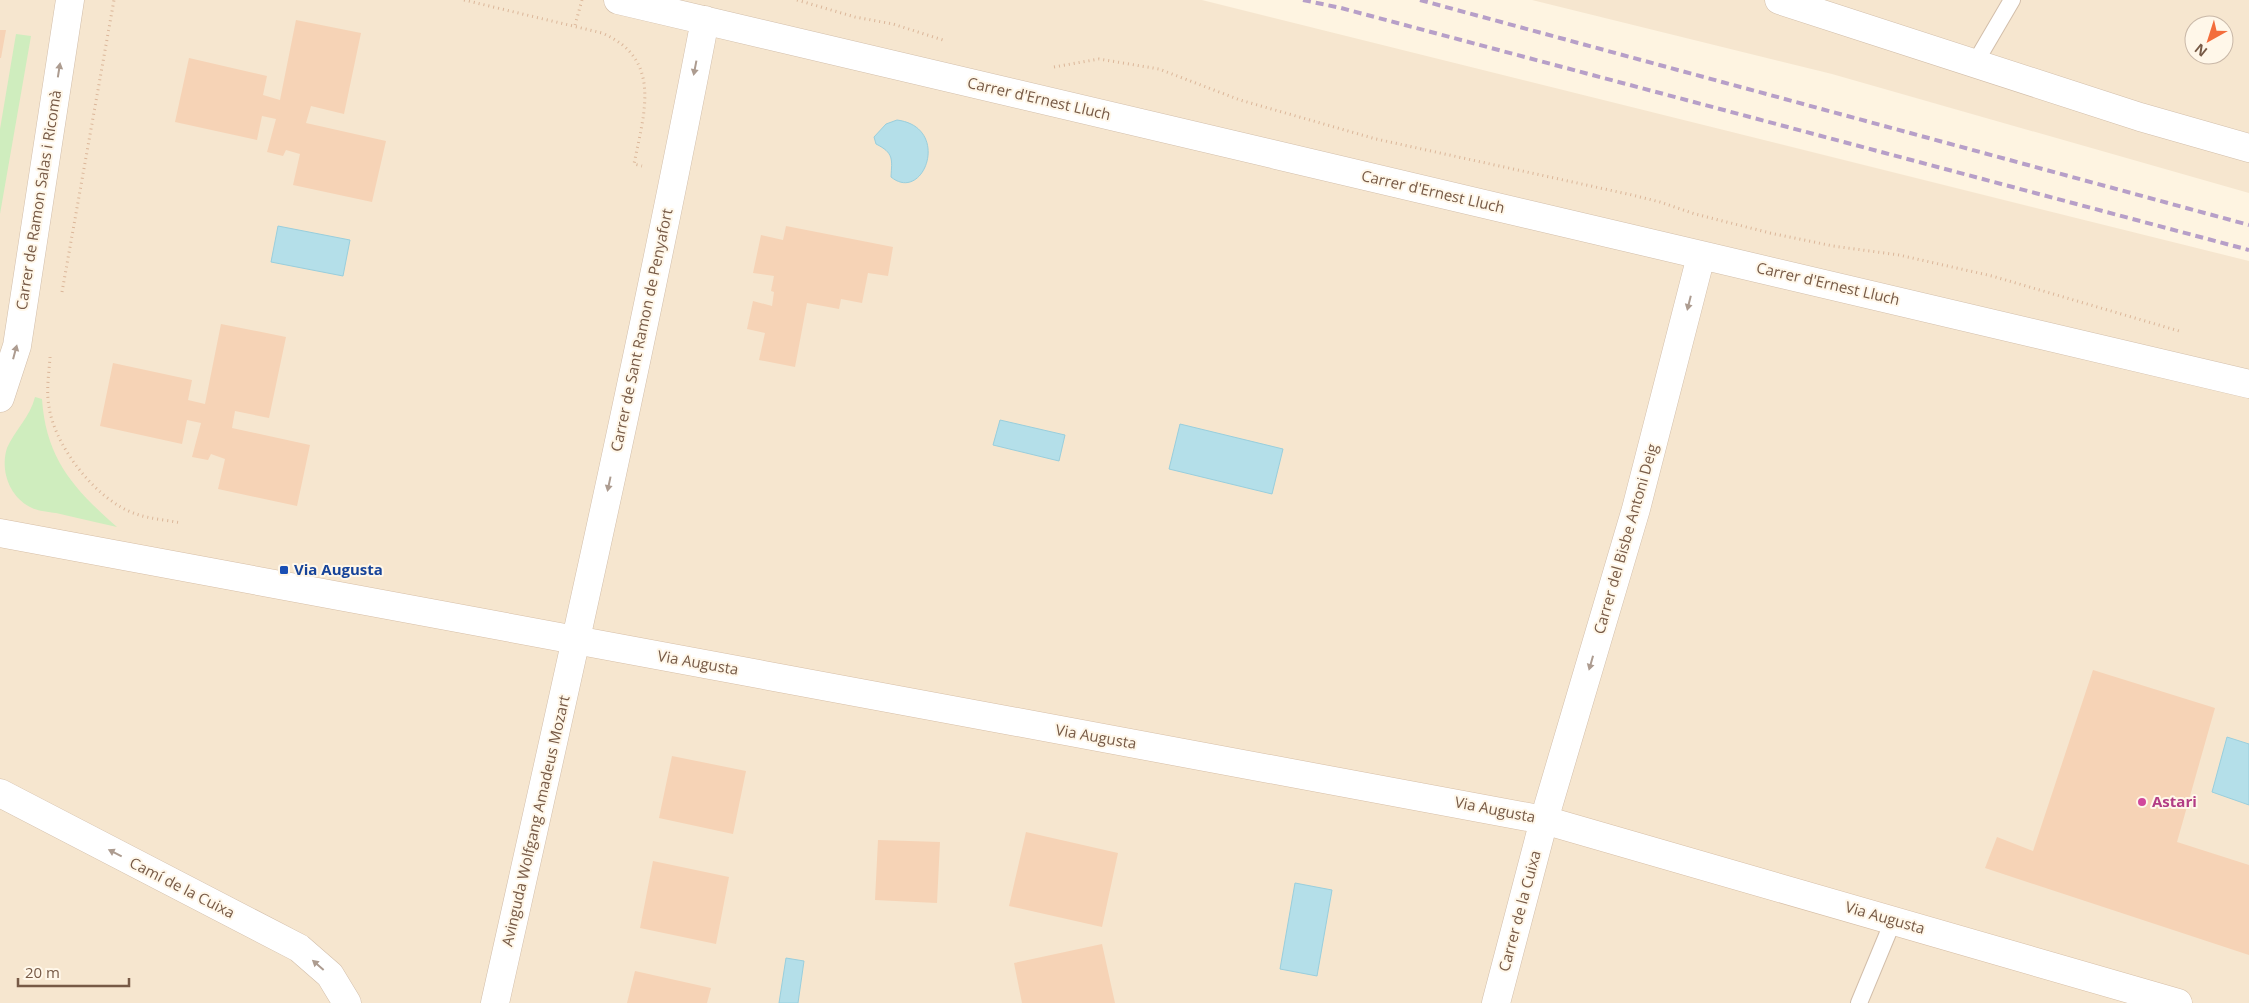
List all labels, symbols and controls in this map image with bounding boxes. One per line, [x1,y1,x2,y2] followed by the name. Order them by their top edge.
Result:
[2184,15,2234,65] north arrow
[2190,40,2211,61] text: N
[691,60,699,76] one-way arrow
[56,62,64,78] one-way arrow
[966,72,1113,124] street label: Carrer d'Ernest Lluch
[11,88,65,311] street label: Carrer de Ramon Salas i Ricomà
[1360,165,1507,217] street label: Carrer d'Ernest Lluch
[605,206,677,453] street label: Carrer de Sant Ramon de Penyafort
[1755,257,1902,309] street label: Carrer d'Ernest Lluch
[1684,296,1692,311] one-way arrow
[12,344,20,359] one-way arrow
[1588,441,1662,636] street label: Carrer del Bisbe Antoni Deig
[605,477,613,492] one-way arrow
[294,559,383,579] place label: Via Augusta
[278,564,290,576] marker: Via Augusta
[656,645,740,679] street label: Via Augusta
[1586,655,1594,670] one-way arrow
[496,693,574,948] street label: Avinguda Wolfgang Amadeus Mozart
[1054,719,1138,753] street label: Via Augusta
[1453,791,1537,827] street label: Via Augusta
[2152,791,2197,811] place label: Astari
[2136,796,2148,808] marker: Astari
[1493,848,1545,974] street label: Carrer de la Cuixa
[108,849,122,857] one-way arrow
[126,852,238,922] street label: Camí de la Cuixa
[1843,896,1927,938] street label: Via Augusta
[18,956,129,988] scale bar
[312,959,325,970] one-way arrow
[25,962,60,982] text: 20 m

